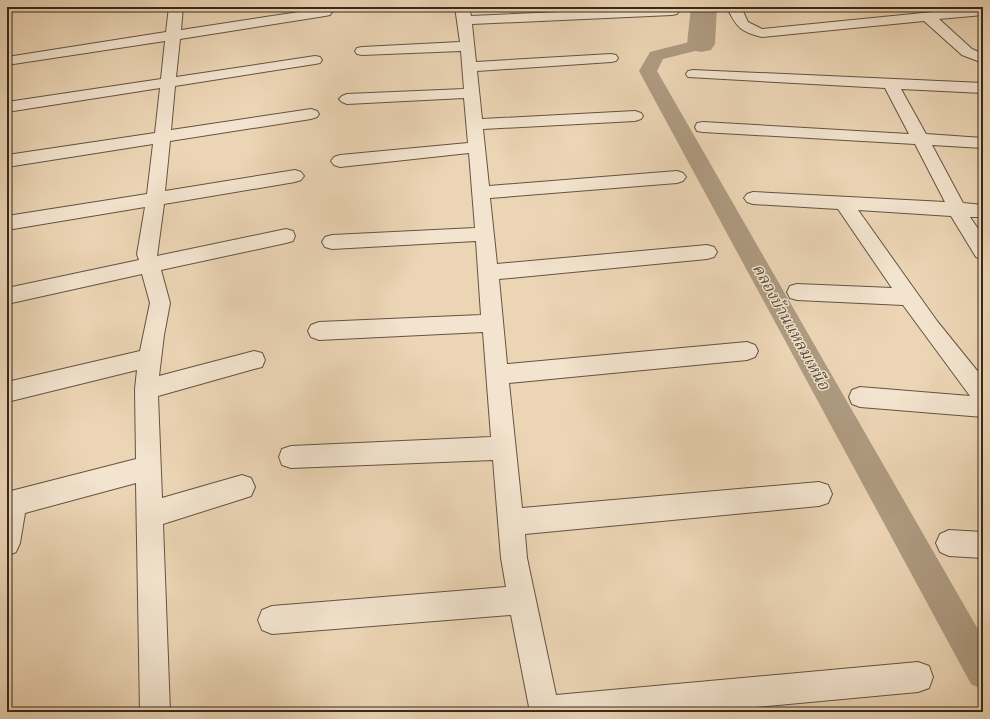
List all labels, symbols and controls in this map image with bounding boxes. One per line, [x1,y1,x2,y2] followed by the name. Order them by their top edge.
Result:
[748,260,834,394] water label: คลองบ้านแหลมเหนือ

